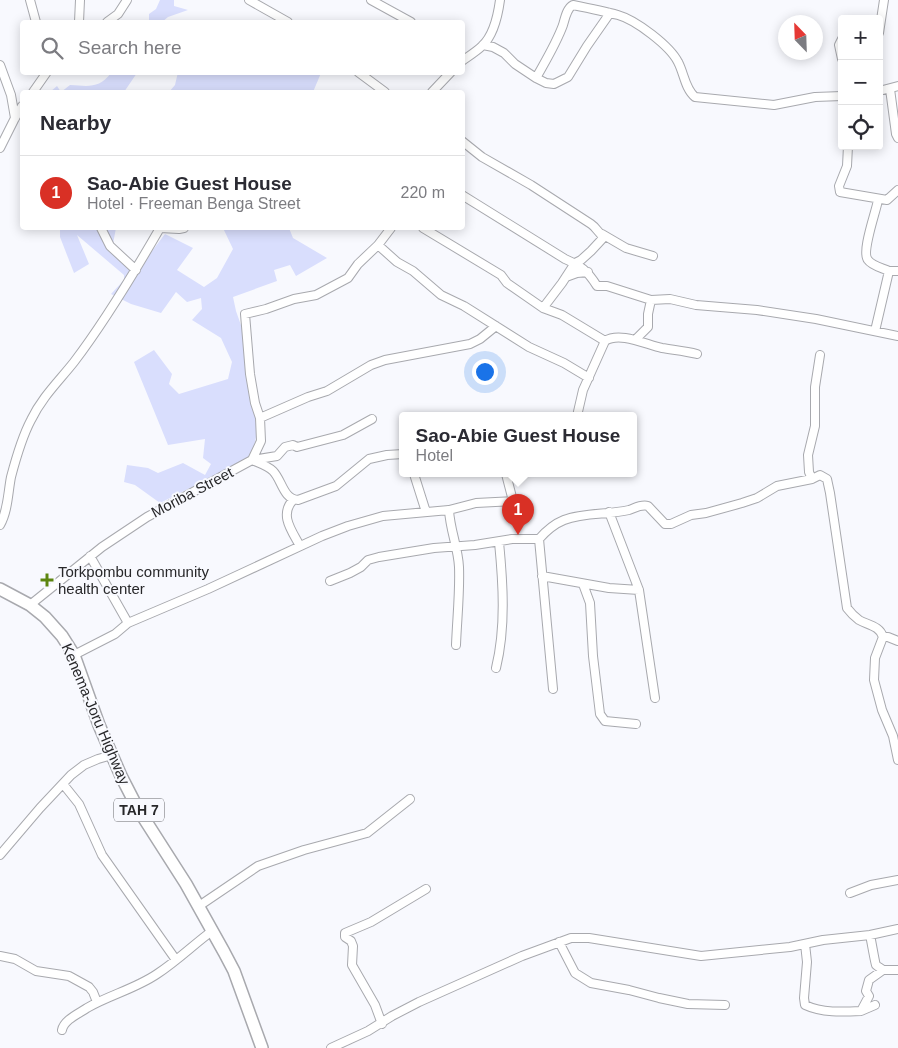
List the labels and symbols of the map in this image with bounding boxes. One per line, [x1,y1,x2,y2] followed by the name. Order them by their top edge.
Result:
[778,15,823,60] north arrow
[472,359,498,385] your location
[148,463,236,521] street label: Moriba Street
[502,494,534,535] pin: 1
[58,563,209,597] place label: Torkpombu community health center
[40,573,54,587] marker: Torkpombu community health center
[59,641,134,788] street label: Kenema-Joru Highway
[114,798,164,822] road number: TAH 7

